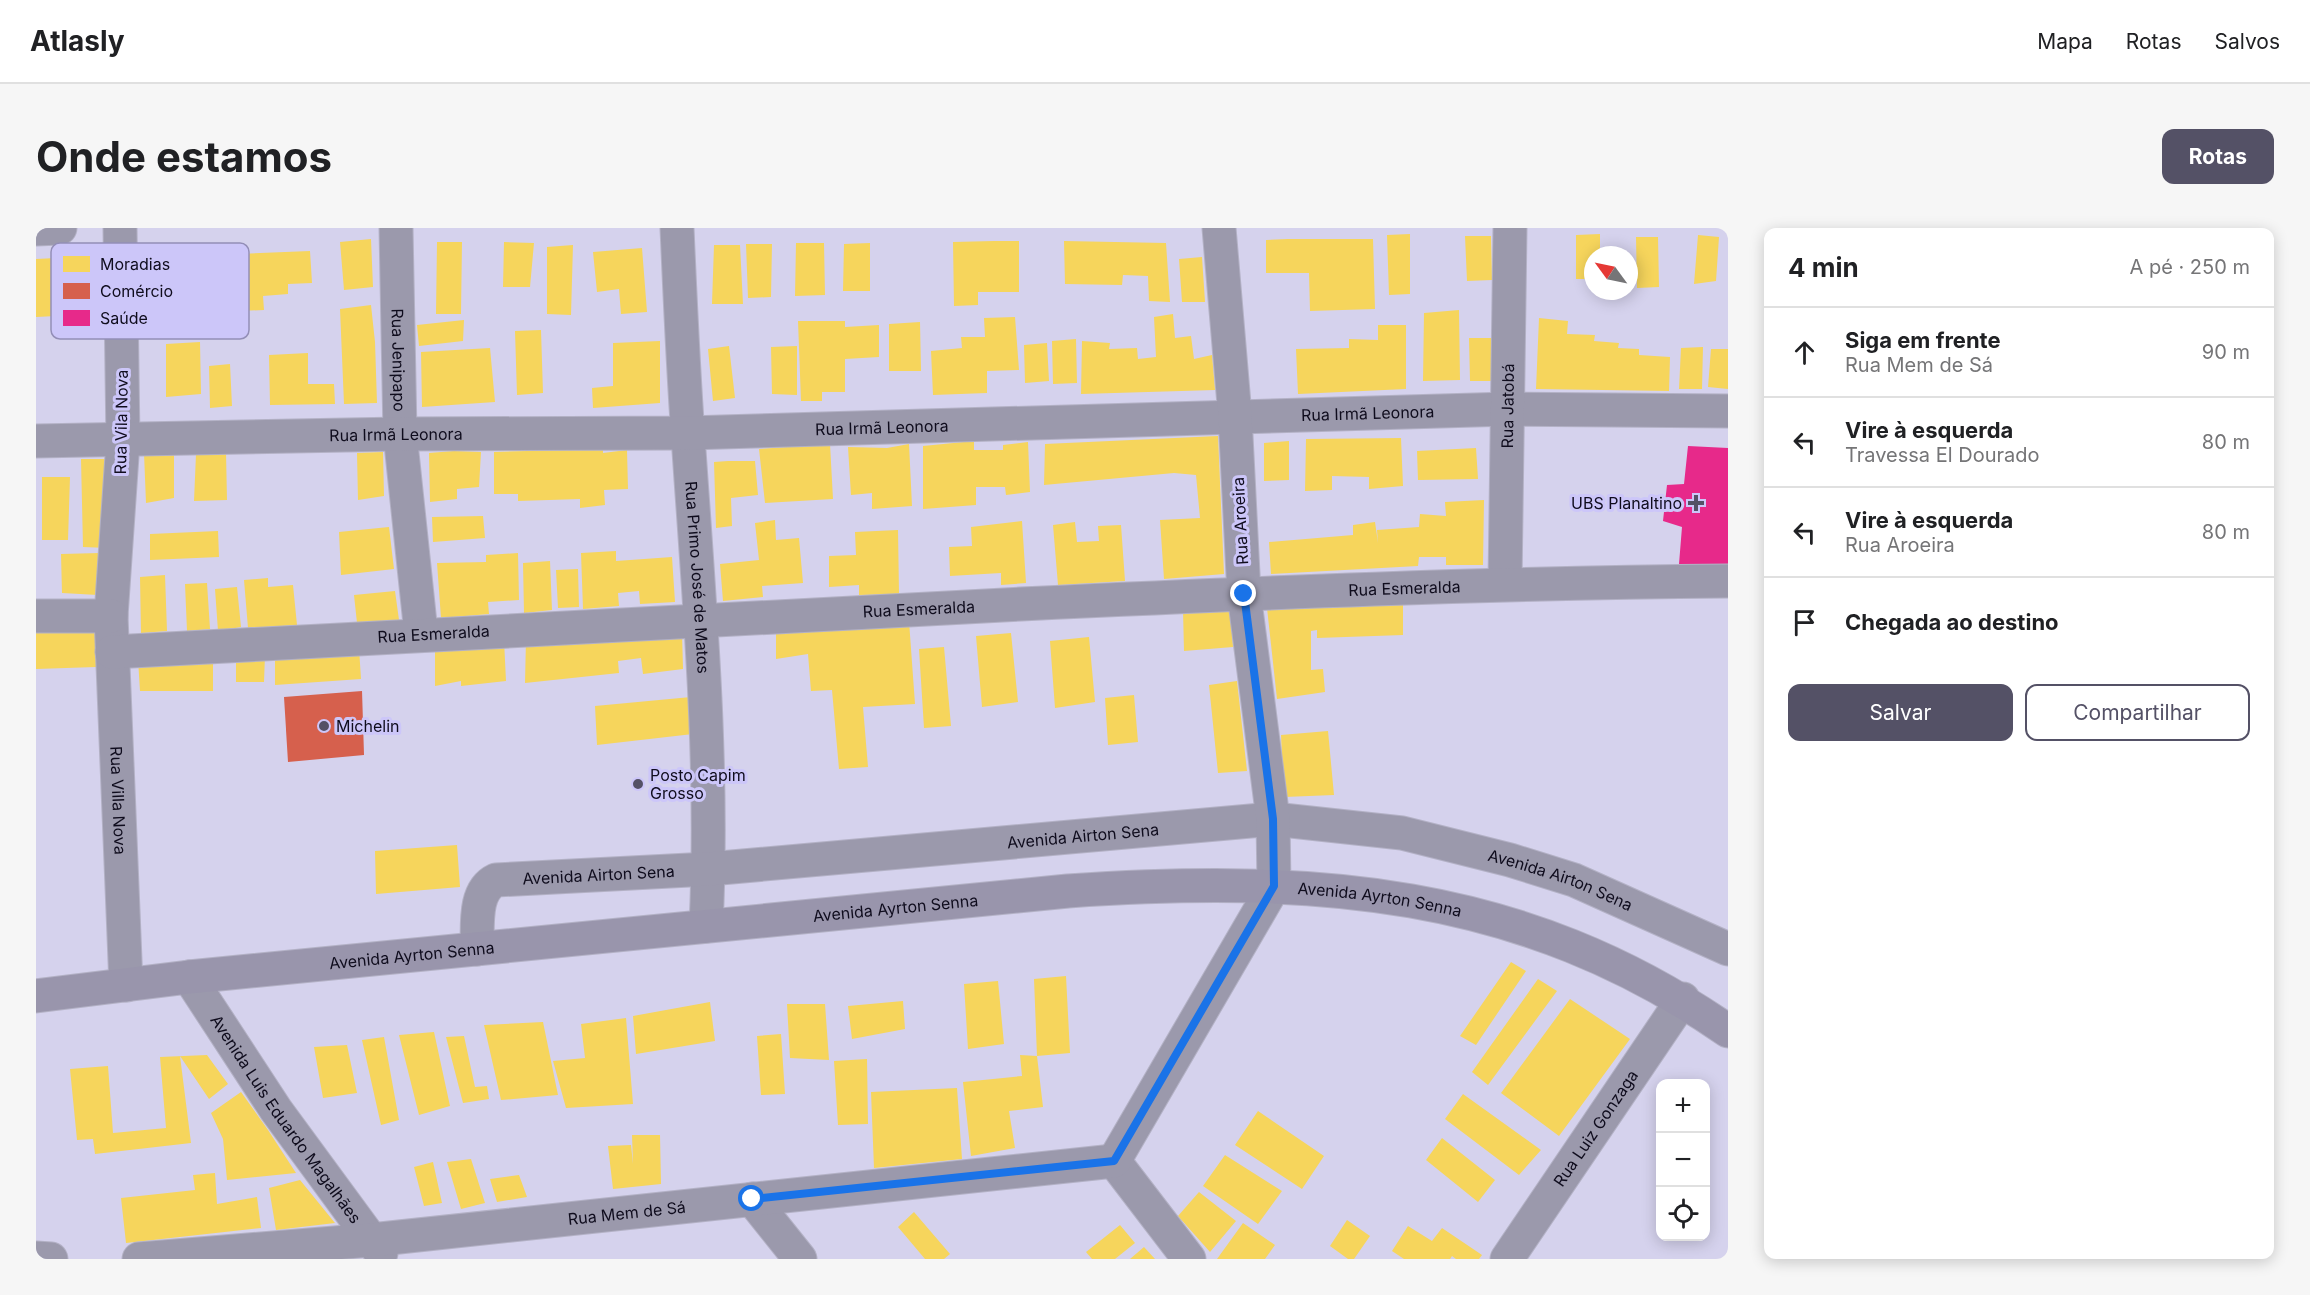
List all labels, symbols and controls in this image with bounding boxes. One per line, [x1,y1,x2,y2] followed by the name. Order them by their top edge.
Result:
[30,24,125,58] text: Atlasly
[2037,29,2093,54] text: Mapa
[2126,29,2181,54] text: Rotas
[2214,29,2280,54] text: Salvos
[2162,129,2274,184] button: Rotas
[36,131,332,182] text: Onde estamos
[51,243,249,339] legend
[1584,246,1638,300] north arrow
[1788,252,1859,283] text: 4 min
[100,254,170,274] text: Moradias
[2130,255,2250,279] text: A pé · 250 m
[100,281,173,301] text: Comércio
[100,308,148,328] text: Saúde
[388,308,410,412] street label: Rua Jenipapo
[1845,327,2001,353] text: Siga em frente
[1788,336,1821,369] icon: ahead
[2202,340,2250,364] text: 90 m
[1845,353,1993,377] text: Rua Mem de Sá
[1497,363,1518,449] street label: Rua Jatobá
[110,369,132,475] street label: Rua Vila Nova
[1301,401,1435,425] street label: Rua Irmã Leonora
[815,415,949,439] street label: Rua Irmã Leonora
[1845,417,2013,443] text: Vire à esquerda
[329,424,463,445] street label: Rua Irmã Leonora
[1788,426,1821,459] icon: left
[2202,430,2250,454] text: 80 m
[1845,443,2039,467] text: Travessa El Dourado
[1228,477,1252,565] street label: Rua Aroeira
[681,480,714,674] street label: Rua Primo José de Matos
[1571,493,1682,513] place label: UBS Planaltino
[1687,494,1705,512] marker: UBS Planaltino
[1845,507,2013,533] text: Vire à esquerda
[1788,516,1821,549] icon: left
[2202,520,2250,544] text: 80 m
[1845,533,1955,557] text: Rua Aroeira
[1348,576,1461,600] street label: Rua Esmeralda
[1230,580,1256,606] route end
[862,596,975,621] street label: Rua Esmeralda
[1788,606,1821,639] icon: arrive
[1845,609,2059,635] text: Chegada ao destino
[377,621,490,647] street label: Rua Esmeralda
[1788,684,2013,741] button: Salvar
[2025,684,2250,741] button: Compartilhar
[336,716,399,736] place label: Michelin
[317,719,331,733] marker: Michelin
[106,746,131,855] street label: Rua Villa Nova
[650,765,746,803] place label: Posto Capim Grosso
[631,777,645,791] marker: Posto Capim Grosso
[1006,819,1160,853] street label: Avenida Airton Sena
[1486,845,1636,915] street label: Avenida Airton Sena
[522,861,675,889] street label: Avenida Airton Sena
[1297,878,1464,921] street label: Avenida Ayrton Senna
[812,890,979,926] street label: Avenida Ayrton Senna
[328,937,495,973] street label: Avenida Ayrton Senna
[206,1011,366,1227] street label: Avenida Luis Eduardo Magalhães
[1549,1066,1642,1190] street label: Rua Luiz Gonzaga
[1656,1079,1710,1241] map controls
[1656,1079,1710,1133] button: +
[1656,1133,1710,1187] button: −
[738,1185,764,1211] route start
[1656,1187,1710,1241] button: locate
[567,1197,687,1229] street label: Rua Mem de Sá

